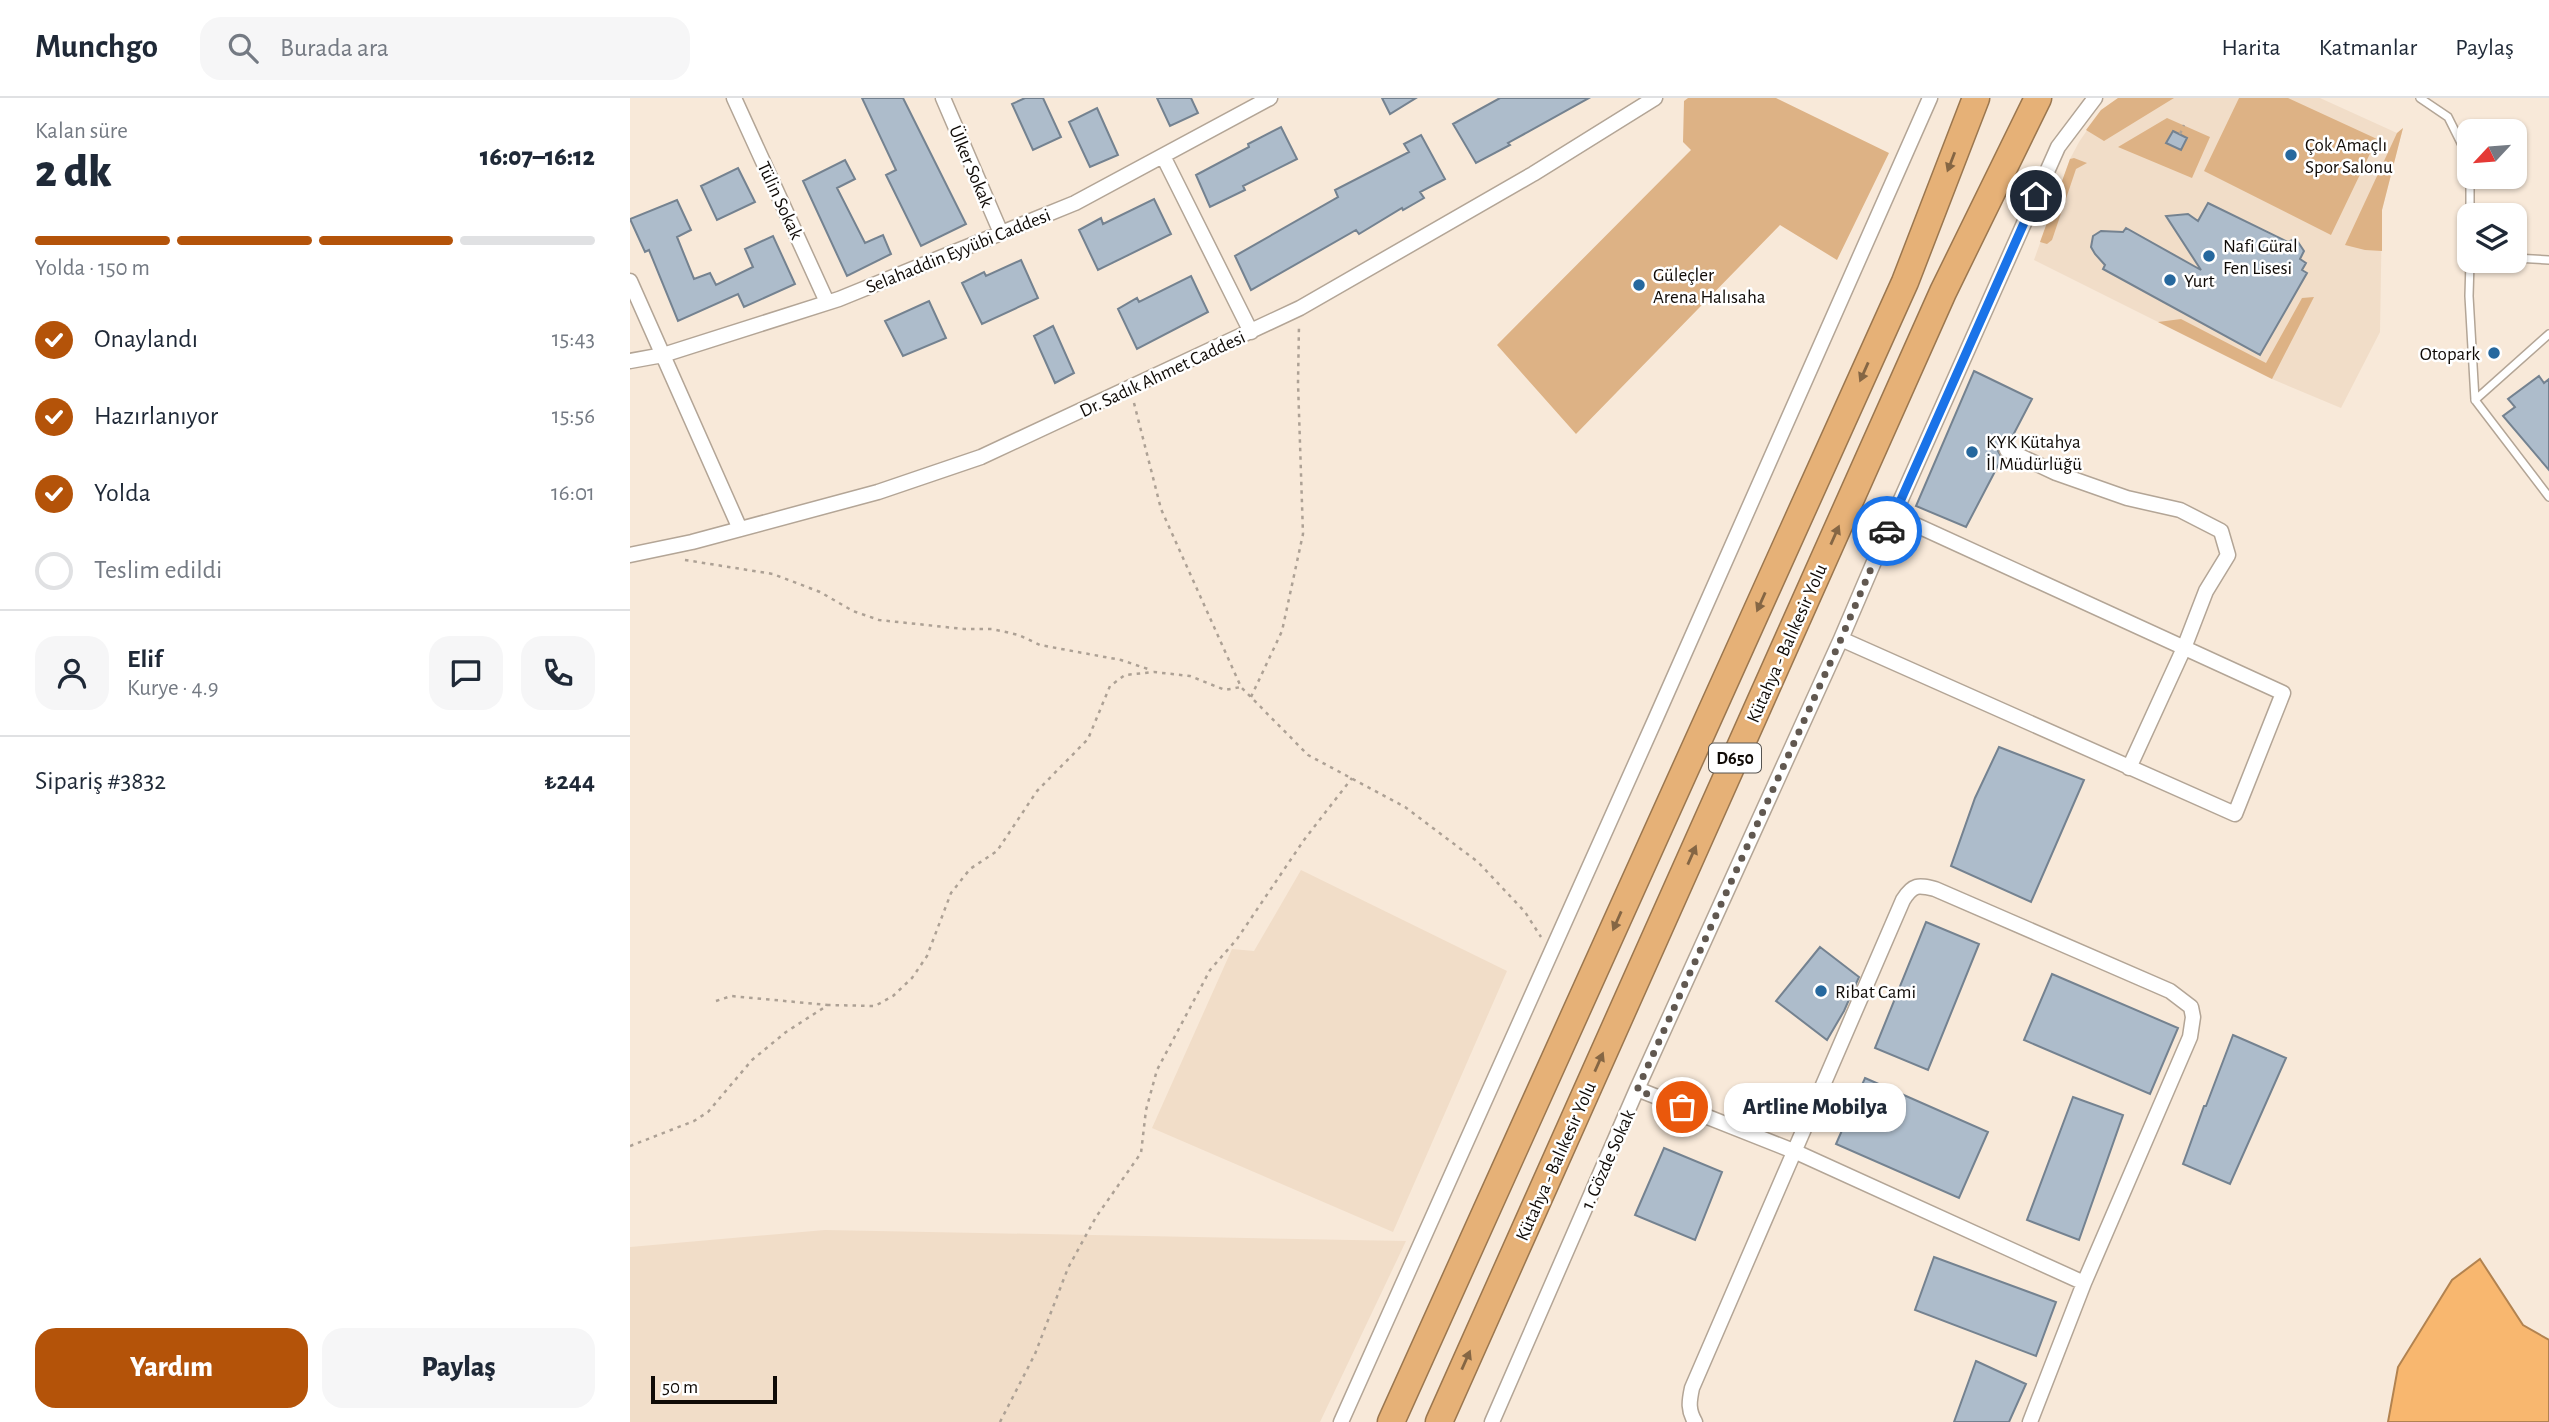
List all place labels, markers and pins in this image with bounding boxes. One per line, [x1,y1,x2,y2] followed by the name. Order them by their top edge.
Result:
[2305,136,2393,177] place label: Çok Amaçlı Spor Salonu
[2283,147,2299,163] marker: Çok Amaçlı Spor Salonu
[2006,166,2066,226] pin
[2223,237,2298,278] place label: Nafi Güral Fen Lisesi
[2201,248,2217,264] marker: Nafi Güral Fen Lisesi
[1653,266,1766,307] place label: Güleçler Arena Halısaha
[2162,272,2178,288] marker: Yurt
[2184,272,2215,291] place label: Yurt
[1631,277,1647,293] marker: Güleçler Arena Halısaha
[2420,345,2480,364] place label: Otopark
[2486,345,2502,361] marker: Otopark
[1986,433,2082,474] place label: KYK Kütahya İl Müdürlüğü
[1964,444,1980,460] marker: KYK Kütahya İl Müdürlüğü
[1813,983,1829,999] marker: Ribat Cami
[1835,983,1916,1002] place label: Ribat Cami
[1652,1077,1712,1137] pin
[1724,1082,1906,1132] callout: Artline Mobilya

